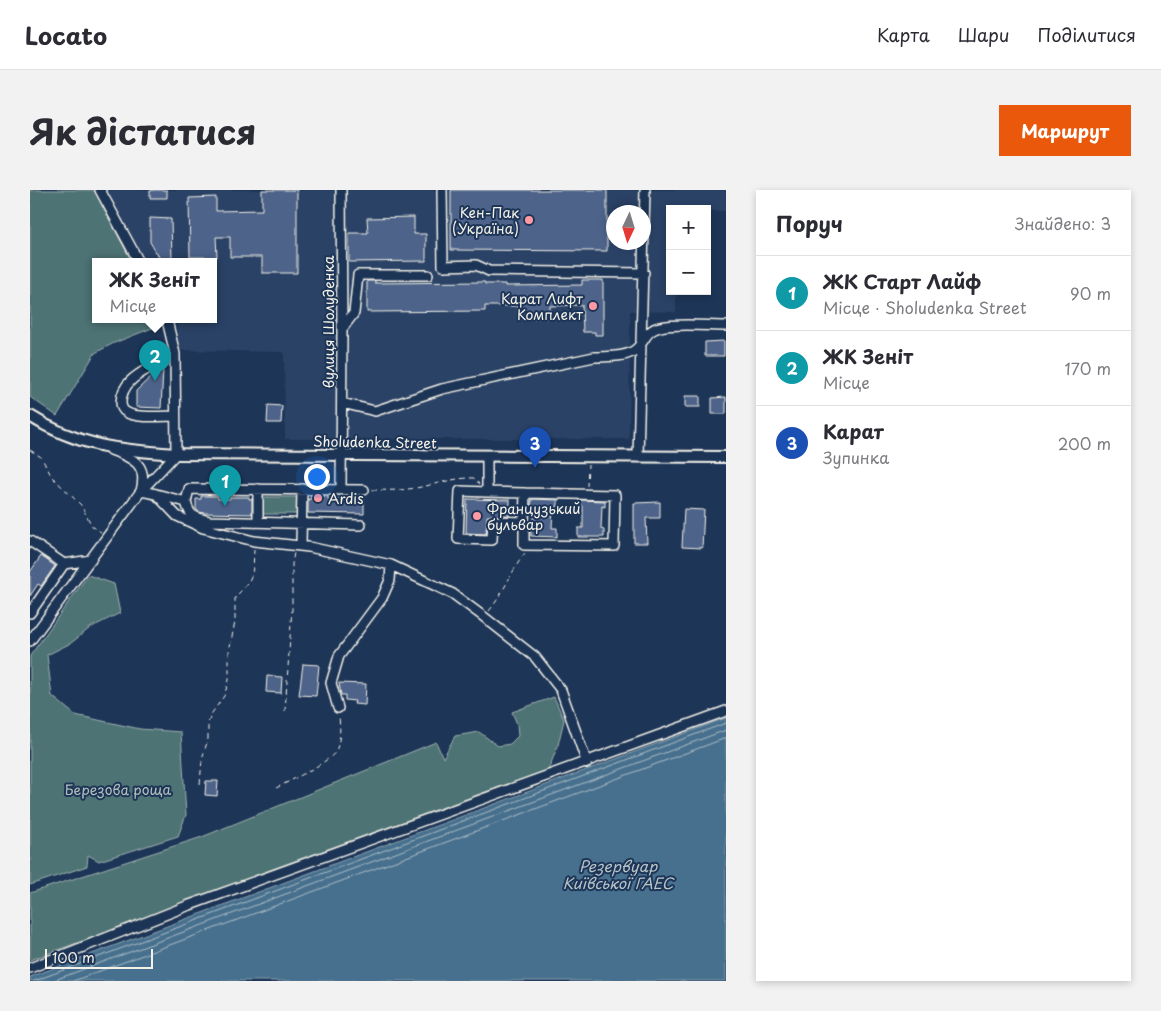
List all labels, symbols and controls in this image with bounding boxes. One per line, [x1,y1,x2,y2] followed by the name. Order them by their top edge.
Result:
[25,17,107,53] text: Locato
[877,21,930,48] text: Карта
[958,21,1010,48] text: Шари
[1038,21,1136,48] text: Поділитися
[30,104,256,157] text: Як дістатися
[999,105,1131,156] button: Маршрут
[452,202,519,239] place label: Кен-Пак (Україна)
[606,205,651,250] north arrow
[666,205,711,295] map controls
[666,205,711,250] button: +
[776,207,843,239] text: Поруч
[1015,211,1111,235] text: Знайдено: 3
[523,214,535,226] marker: Кен-Пак (Україна)
[666,250,711,295] button: −
[318,255,339,388] street label: вулиця Шолуденка
[92,258,217,323] popup
[109,265,200,293] text: ЖК Зеніт
[823,267,981,295] text: ЖК Старт Лайф
[788,281,796,305] text: 1
[1070,281,1111,305] text: 90 m
[501,288,583,325] place label: Карат Лифт Комплект
[109,293,156,317] text: Місце
[823,295,1026,319] text: Місце · Sholudenka Street
[587,300,599,312] marker: Карат Лифт Комплект
[139,340,171,381] pin: 2
[823,342,913,370] text: ЖК Зеніт
[786,356,798,380] text: 2
[1065,356,1111,380] text: 170 m
[823,370,870,394] text: Місце
[823,417,883,445] text: Карат
[519,427,551,468] pin: 3
[313,430,437,454] street label: Sholudenka Street
[787,431,797,455] text: 3
[1058,431,1111,455] text: 200 m
[823,445,889,469] text: Зупинка
[304,464,330,490] your location
[209,465,241,506] pin: 1
[328,488,364,509] place label: Ardis
[312,492,324,504] marker: Ardis
[487,498,581,535] place label: Французький бульвар
[471,510,483,522] marker: Французький бульвар
[65,779,172,800] park label: Березова роща
[563,854,675,894] water label: Резервуар Київської ГАЕС
[45,946,152,969] scale bar
[52,947,95,968] text: 100 m

